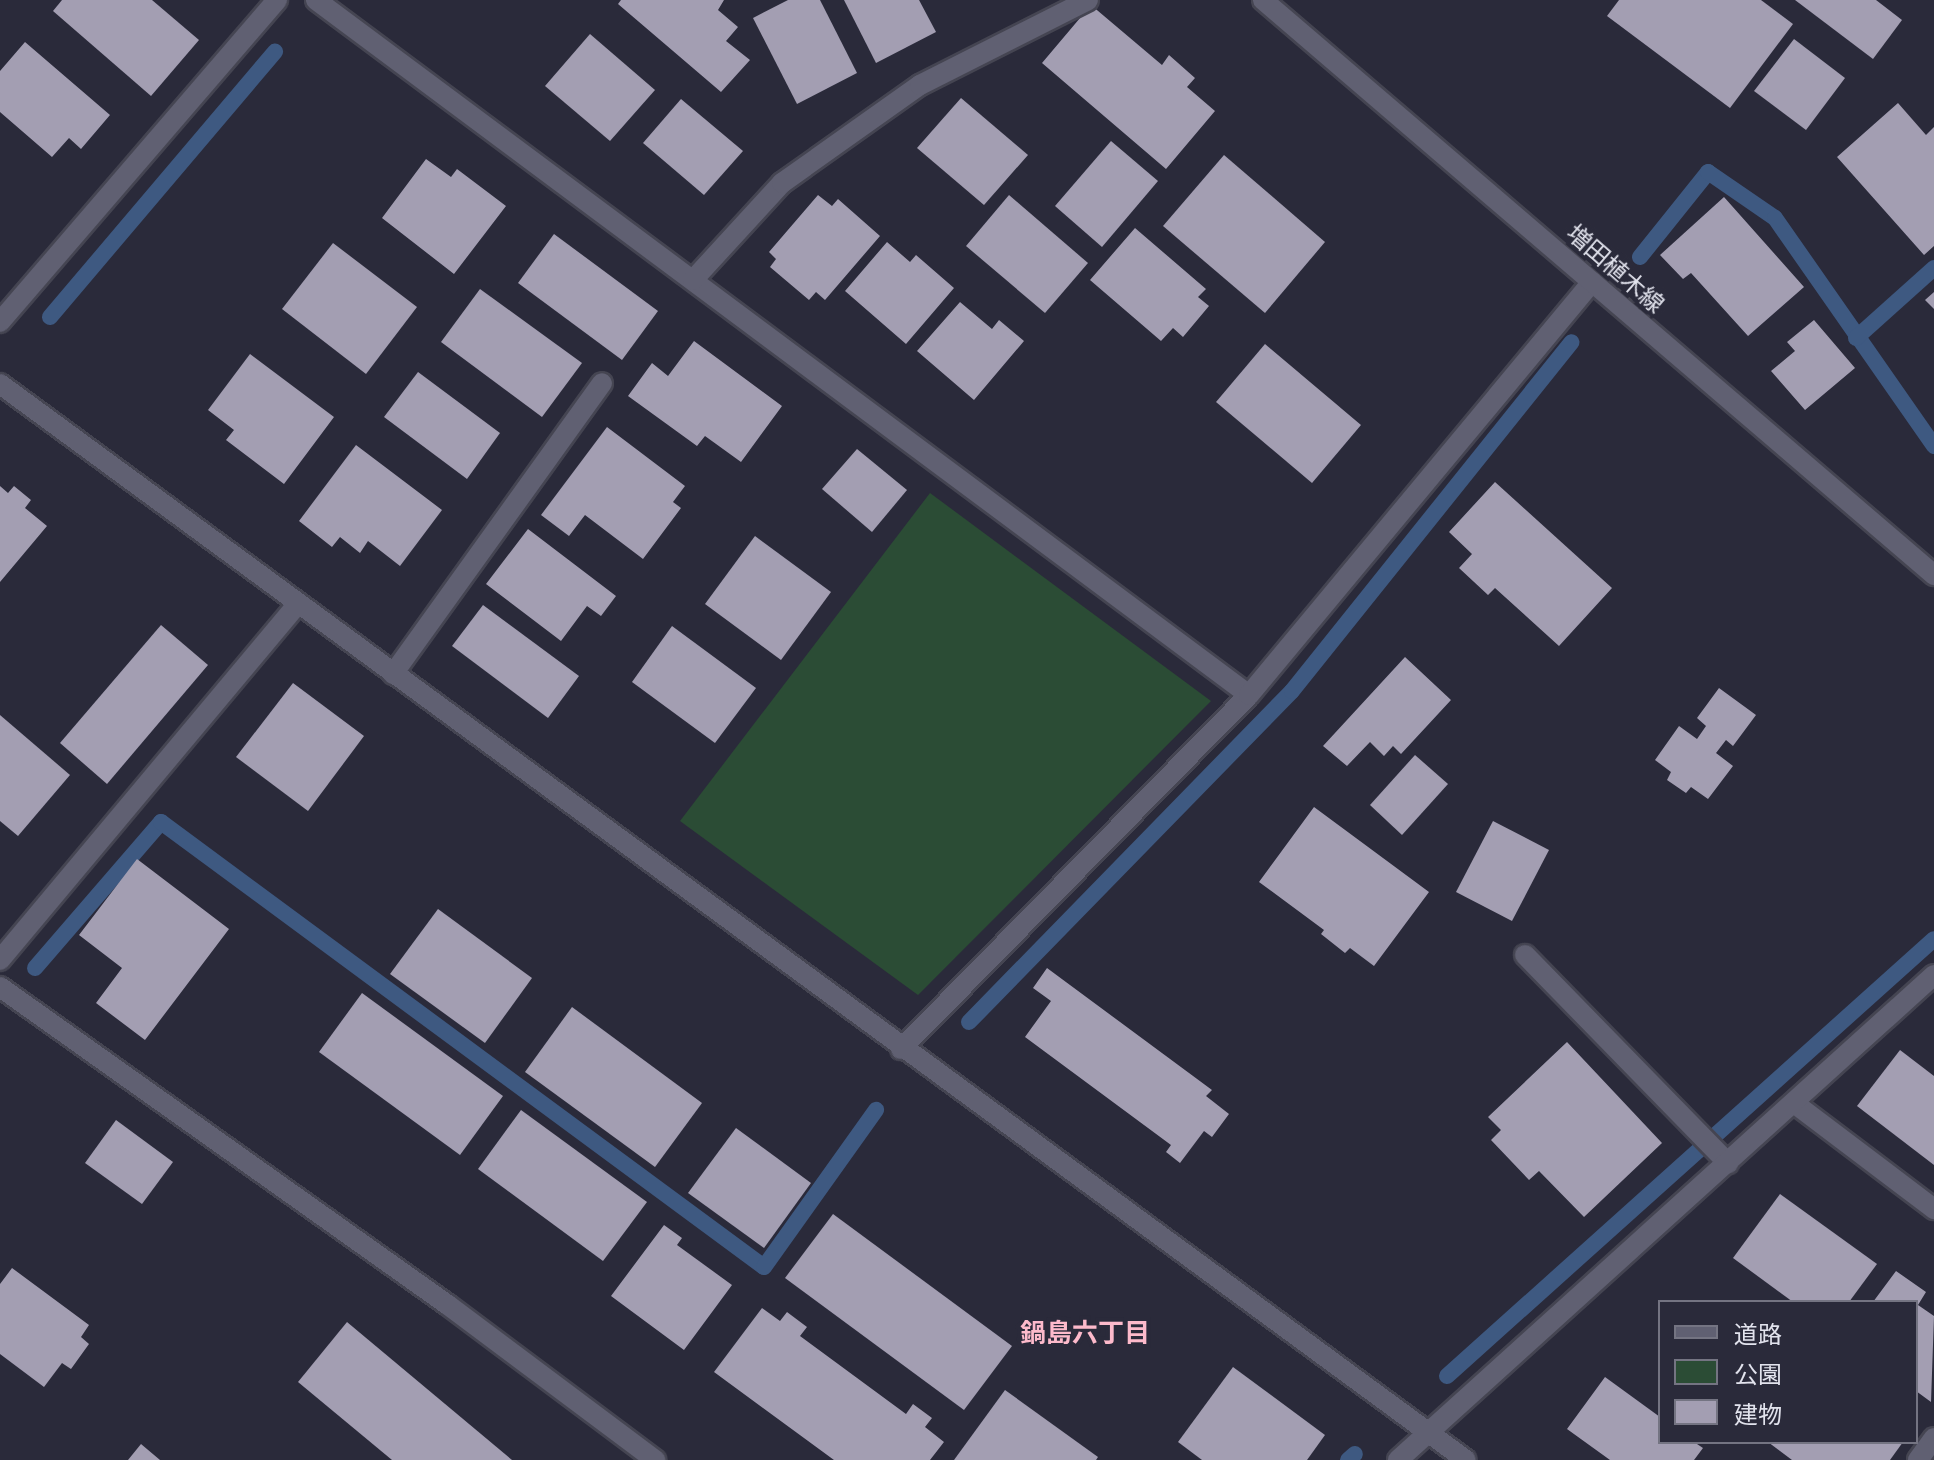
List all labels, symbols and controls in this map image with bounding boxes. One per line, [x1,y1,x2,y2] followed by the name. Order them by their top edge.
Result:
[1561,218,1671,318] street label: 増田植木線
[1658,1300,1918,1444] legend
[1020,1316,1150,1348] district label: 鍋島六丁目
[1734,1319,1782,1348] text: 道路
[1734,1359,1782,1388] text: 公園
[1734,1399,1782,1428] text: 建物

